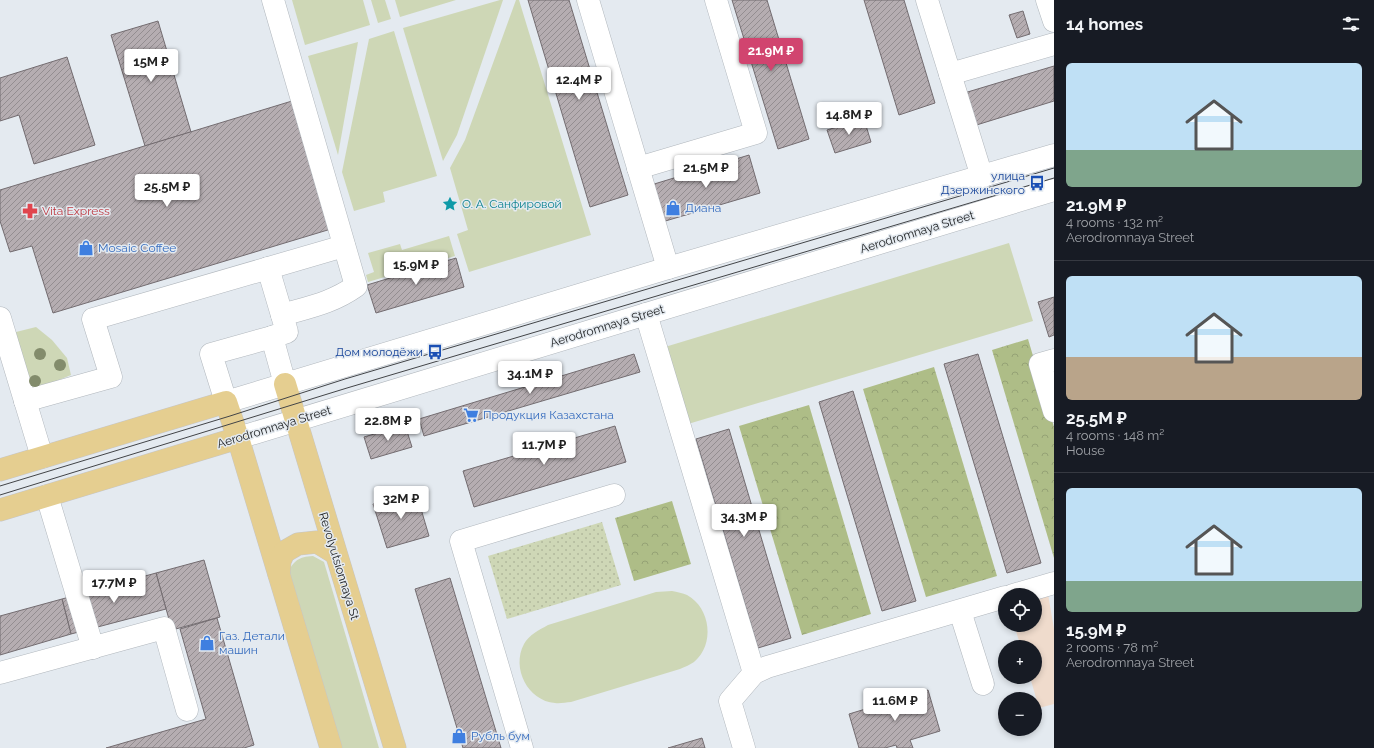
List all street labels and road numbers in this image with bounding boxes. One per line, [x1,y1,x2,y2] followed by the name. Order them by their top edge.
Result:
[858,208,976,256] street label: Aerodromnaya Street
[548,302,666,350] street label: Aerodromnaya Street
[215,403,333,451] street label: Aerodromnaya Street
[316,511,362,621] street label: Revolyutsionnaya St

